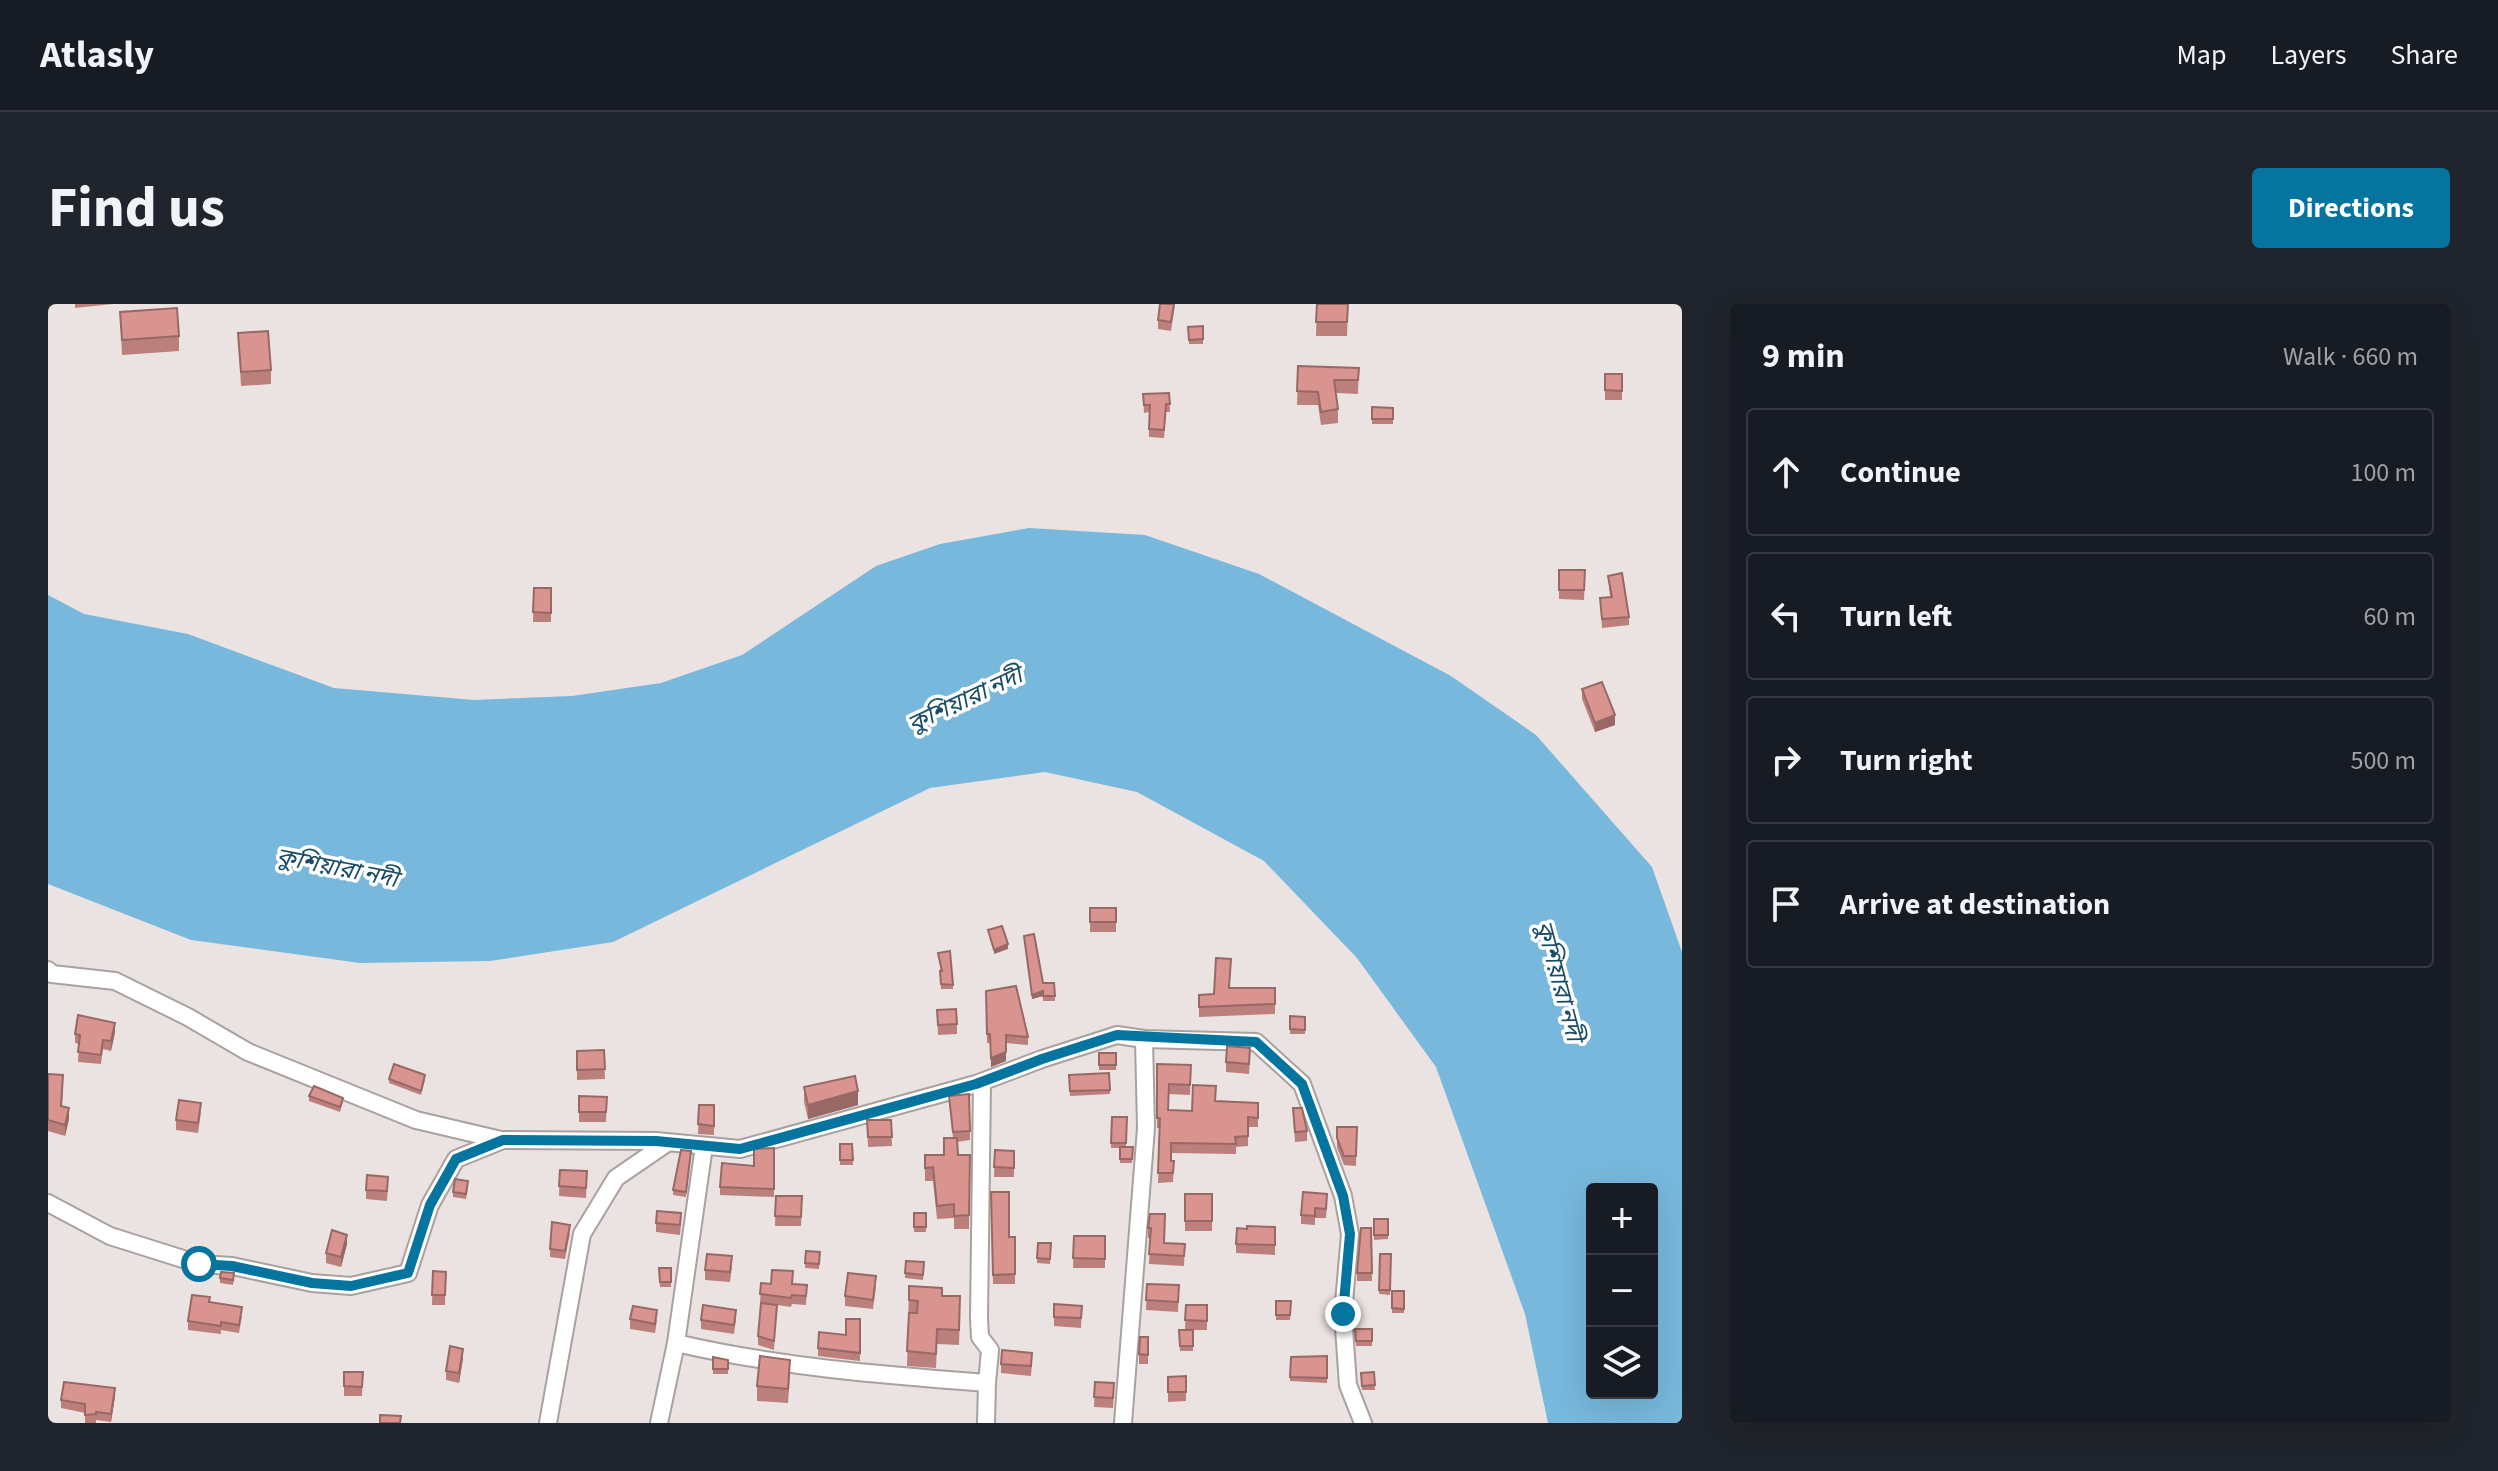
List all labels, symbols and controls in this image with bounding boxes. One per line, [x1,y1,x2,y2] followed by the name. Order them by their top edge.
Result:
[40,28,154,82] text: Atlasly
[2176,35,2226,75] text: Map
[2270,35,2346,75] text: Layers
[2390,35,2458,75] text: Share
[2252,168,2450,248] button: Directions
[48,169,225,248] text: Find us
[1762,332,1845,381] text: 9 min
[2283,338,2418,375] text: Walk · 660 m
[1764,450,1808,494] icon: ahead
[1840,451,1961,494] text: Continue
[2350,454,2416,491] text: 100 m
[1764,594,1808,638] icon: left
[1840,595,1952,638] text: Turn left
[2363,598,2416,635] text: 60 m
[902,656,1032,742] water label: কুশিয়ারা নদী
[1764,738,1808,782] icon: right
[1840,739,1972,782] text: Turn right
[2350,742,2416,779] text: 500 m
[273,839,405,898] water label: কুশিয়ারা নদী
[1764,882,1808,926] icon: arrive
[1840,883,2110,926] text: Arrive at destination
[1526,917,1593,1049] water label: কুশিয়ারা নদী
[1586,1183,1658,1399] map controls
[1586,1183,1658,1255] button: +
[181,1246,217,1282] route start
[1586,1255,1658,1327] button: −
[1325,1296,1361,1332] route end
[1586,1327,1658,1399] button: layers

